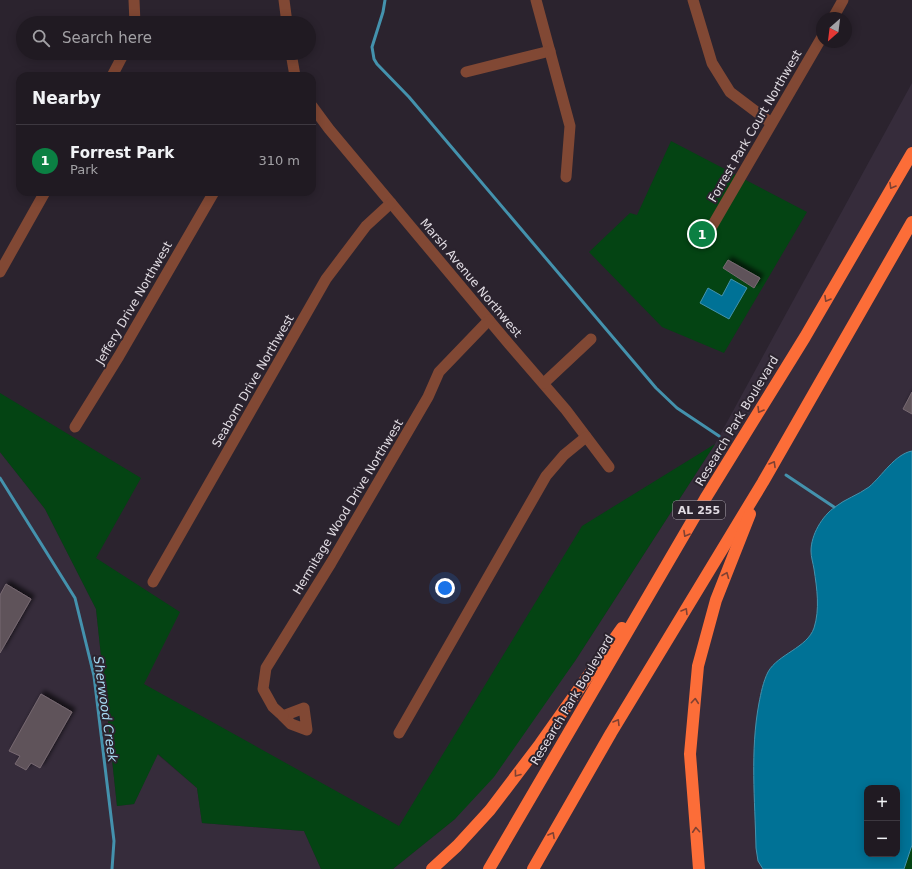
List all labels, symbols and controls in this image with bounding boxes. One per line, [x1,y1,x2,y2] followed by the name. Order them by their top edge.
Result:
[816,12,852,48] north arrow
[16,16,316,60] search box
[30,27,52,49] icon: search
[62,29,152,47] text: Search here
[706,47,805,205] street label: Forrest Park Court Northwest
[32,88,101,108] text: Nearby
[70,144,174,162] text: Forrest Park
[40,153,50,168] text: 1
[258,153,300,168] text: 310 m
[70,162,98,177] text: Park
[890,182,897,190] one-way arrow
[417,216,525,340] street label: Marsh Avenue Northwest
[689,219,715,249] pin: 1
[92,239,175,368] street label: Jeffery Drive Northwest
[824,295,832,302] one-way arrow
[209,312,297,450] street label: Seaborn Drive Northwest
[693,353,781,489] street label: Research Park Boulevard
[757,406,765,413] one-way arrow
[290,417,406,597] street label: Hermitage Wood Drive Northwest
[769,461,776,468] one-way arrow
[673,501,725,519] road number: AL 255
[683,530,690,537] one-way arrow
[721,571,729,578] one-way arrow
[435,578,455,598] your location
[680,608,687,615] one-way arrow
[528,632,616,768] street label: Research Park Boulevard
[91,655,120,763] water label: Sherwood Creek
[691,697,700,704] one-way arrow
[613,719,620,726] one-way arrow
[515,770,522,777] one-way arrow
[864,785,900,857] map controls
[864,785,900,821] button: +
[864,821,900,857] button: −
[692,827,701,833] one-way arrow
[548,832,555,839] one-way arrow

